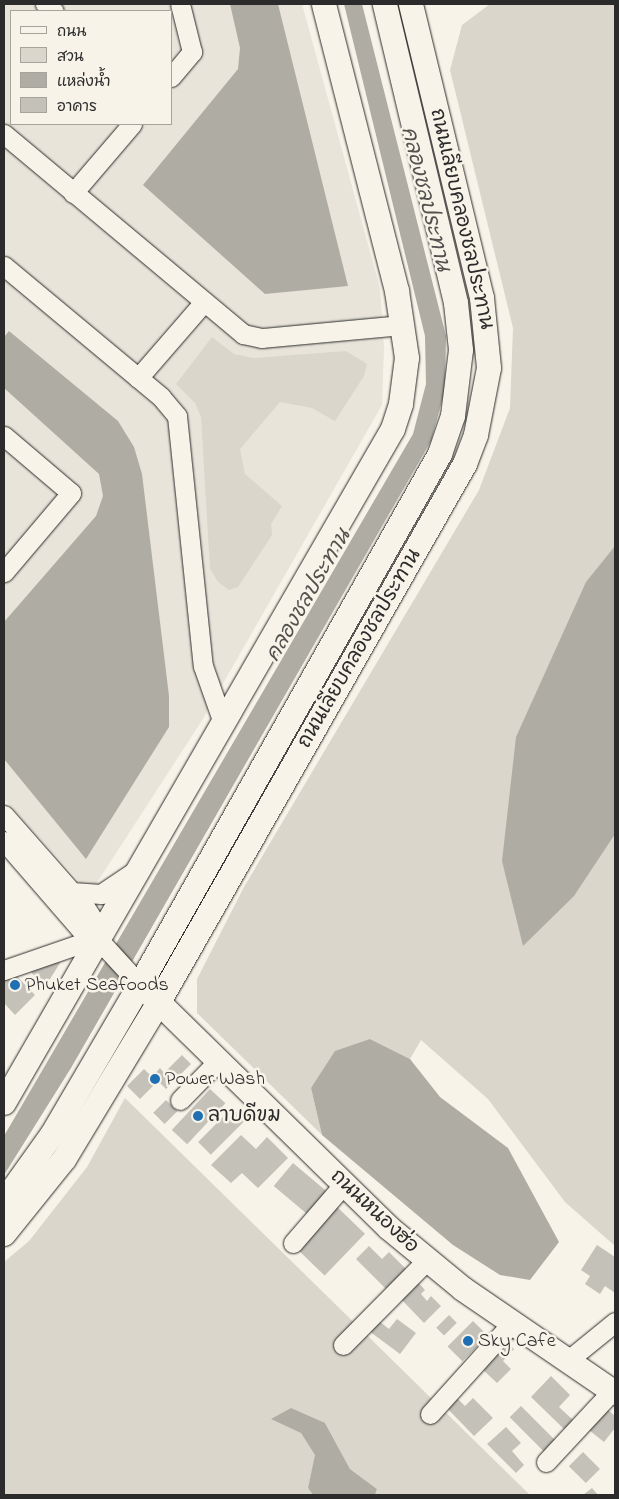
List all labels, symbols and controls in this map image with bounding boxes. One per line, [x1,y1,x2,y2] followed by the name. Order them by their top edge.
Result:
[10,10,172,125] legend
[57,21,86,43] text: ถนน
[57,46,84,68] text: สวน
[57,71,111,93] text: แหล่งน้ำ
[57,96,97,118] text: อาคาร
[424,106,498,332] street label: ถนนเลียบคลองชลประทาน
[395,124,455,274] water label: คลองชลประทาน
[261,526,357,666] water label: คลองชลประทาน
[293,545,427,753] street label: ถนนเลียบคลองชลประทาน
[25,973,169,997] place label: Phuket Seafoods
[9,979,21,991] marker: Phuket Seafoods
[165,1067,265,1091] place label: Power Wash
[149,1073,161,1085] marker: Power Wash
[208,1104,281,1128] place label: ลาบดีขม
[192,1110,204,1122] marker: ลาบดีขม
[325,1165,423,1259] street label: ถนนหนองฮ่อ
[478,1329,556,1353] place label: Sky Cafe
[462,1335,474,1347] marker: Sky Cafe

